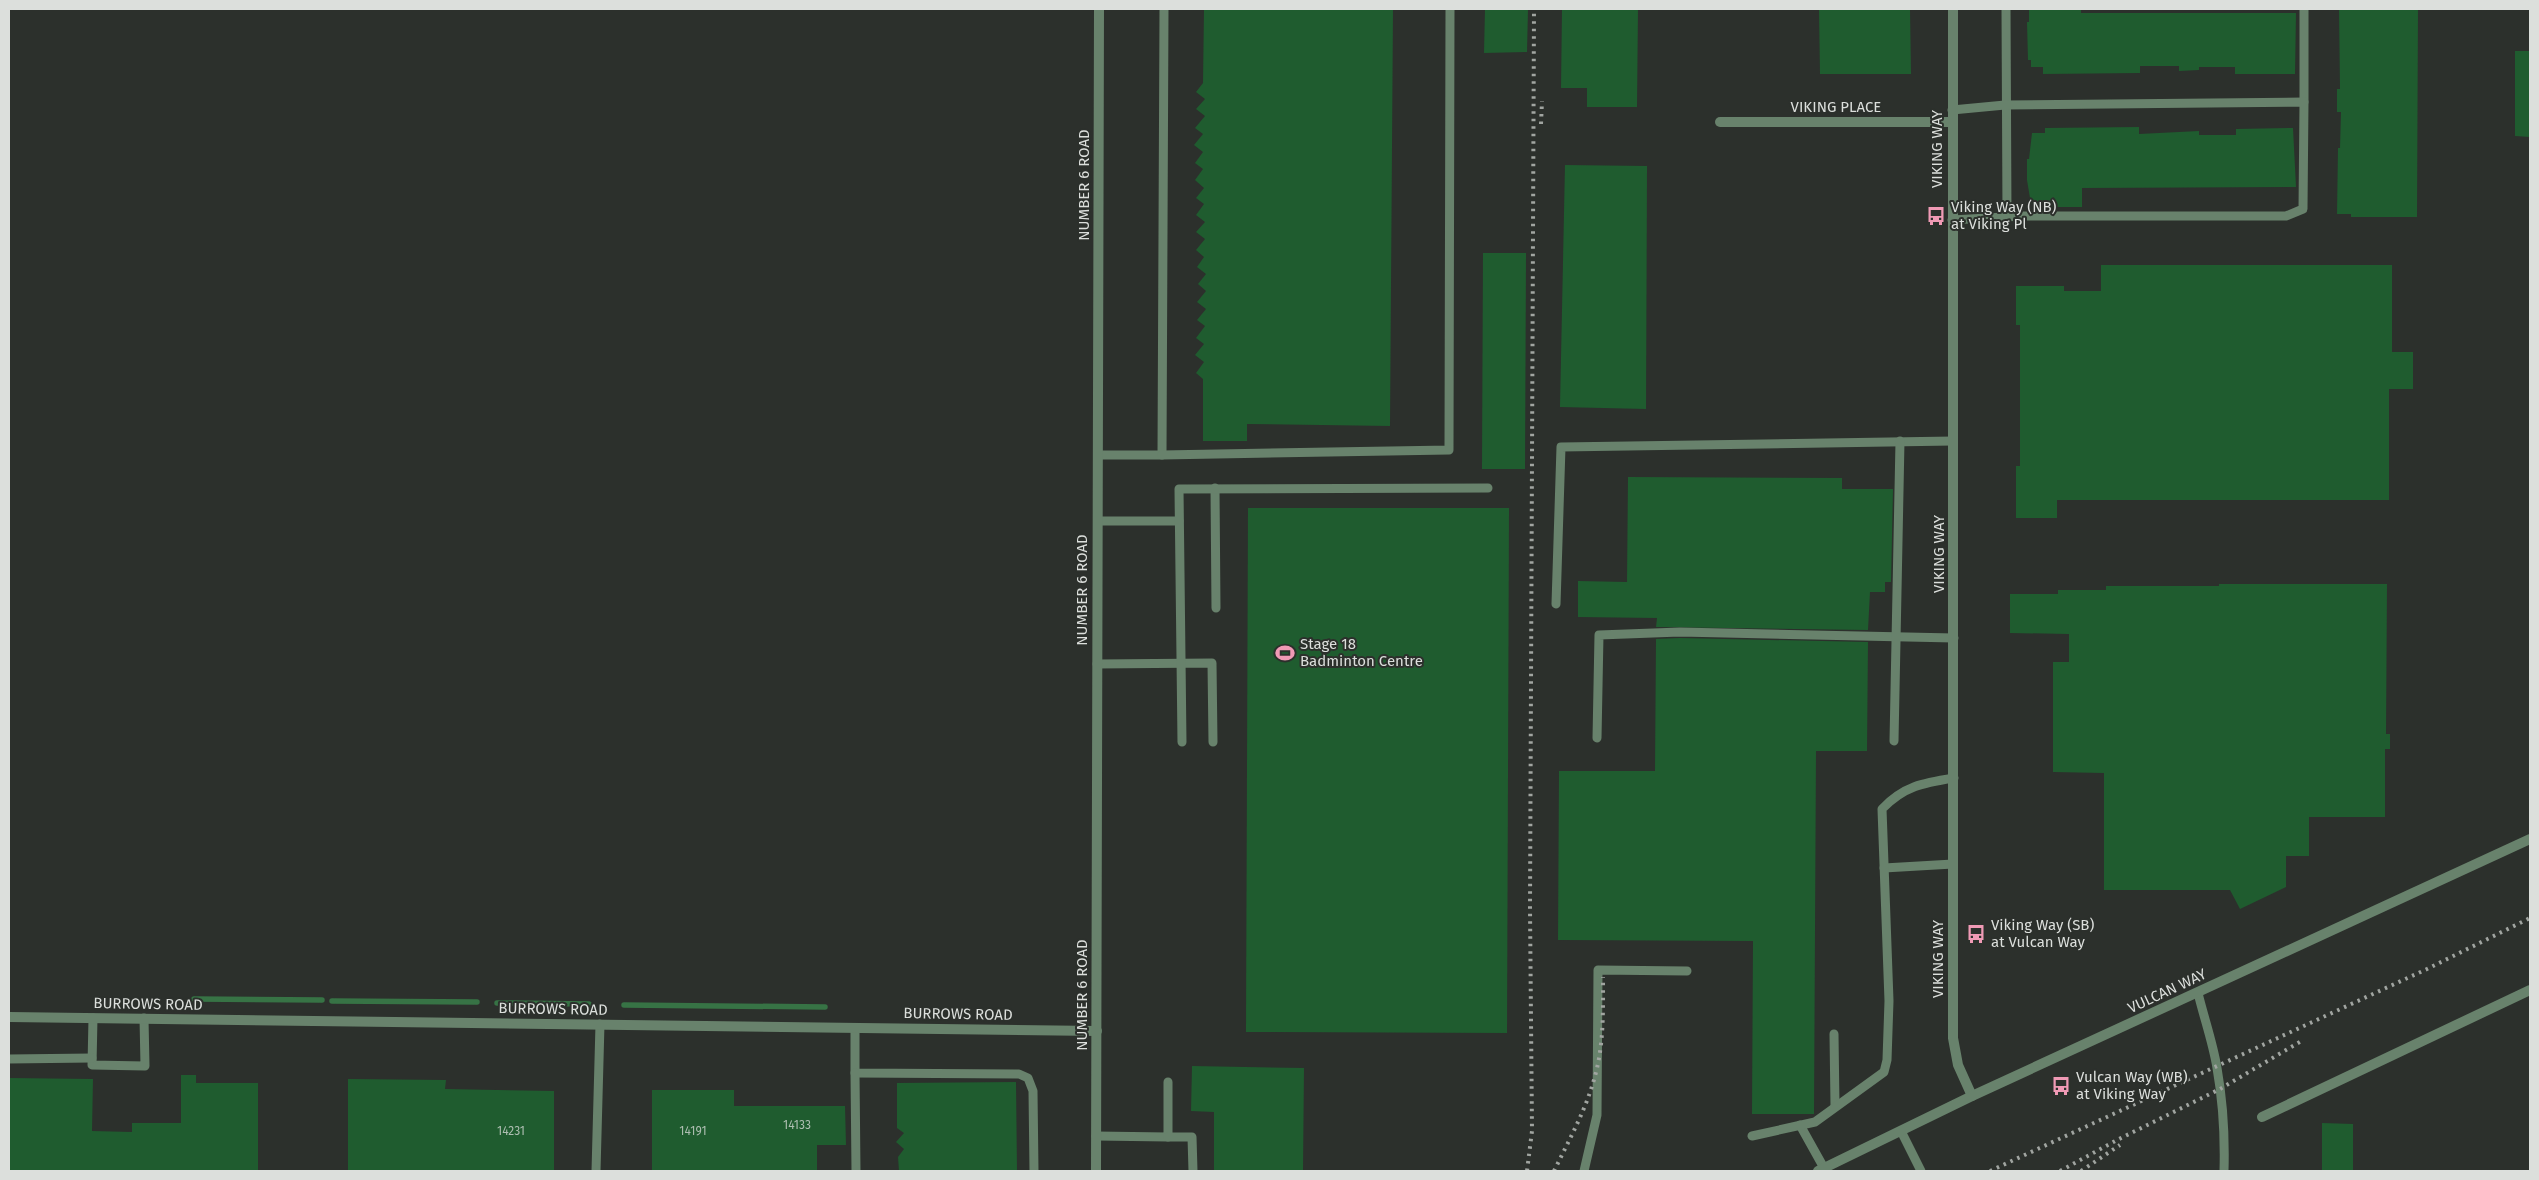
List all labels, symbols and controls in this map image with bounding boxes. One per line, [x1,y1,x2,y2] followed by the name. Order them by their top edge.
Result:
[1791,98,1881,116] street label: VIKING PLACE
[1928,109,1946,188] street label: VIKING WAY
[1075,129,1093,241] street label: NUMBER 6 ROAD
[1951,198,2057,233] place label: Viking Way (NB) at Viking Pl
[1925,205,1947,227] bus stop icon: Viking Way (NB) at Viking Pl
[1930,514,1948,593] street label: VIKING WAY
[1073,534,1091,646] street label: NUMBER 6 ROAD
[1300,635,1423,670] place label: Stage 18 Badminton Centre
[1274,642,1296,664] sports icon: Stage 18 Badminton Centre
[1991,916,2094,951] place label: Viking Way (SB) at Vulcan Way
[1929,919,1947,998] street label: VIKING WAY
[1965,923,1987,945] bus stop icon: Viking Way (SB) at Vulcan Way
[1073,939,1091,1051] street label: NUMBER 6 ROAD
[2125,965,2210,1017] street label: VULCAN WAY
[93,994,203,1014] street label: BURROWS ROAD
[498,999,608,1019] street label: BURROWS ROAD
[903,1004,1013,1024] street label: BURROWS ROAD
[2076,1068,2188,1103] place label: Vulcan Way (WB) at Viking Way
[2050,1075,2072,1097] bus stop icon: Vulcan Way (WB) at Viking Way
[783,1118,811,1132] house number: 14133
[497,1124,525,1138] house number: 14231
[679,1124,707,1138] house number: 14191

